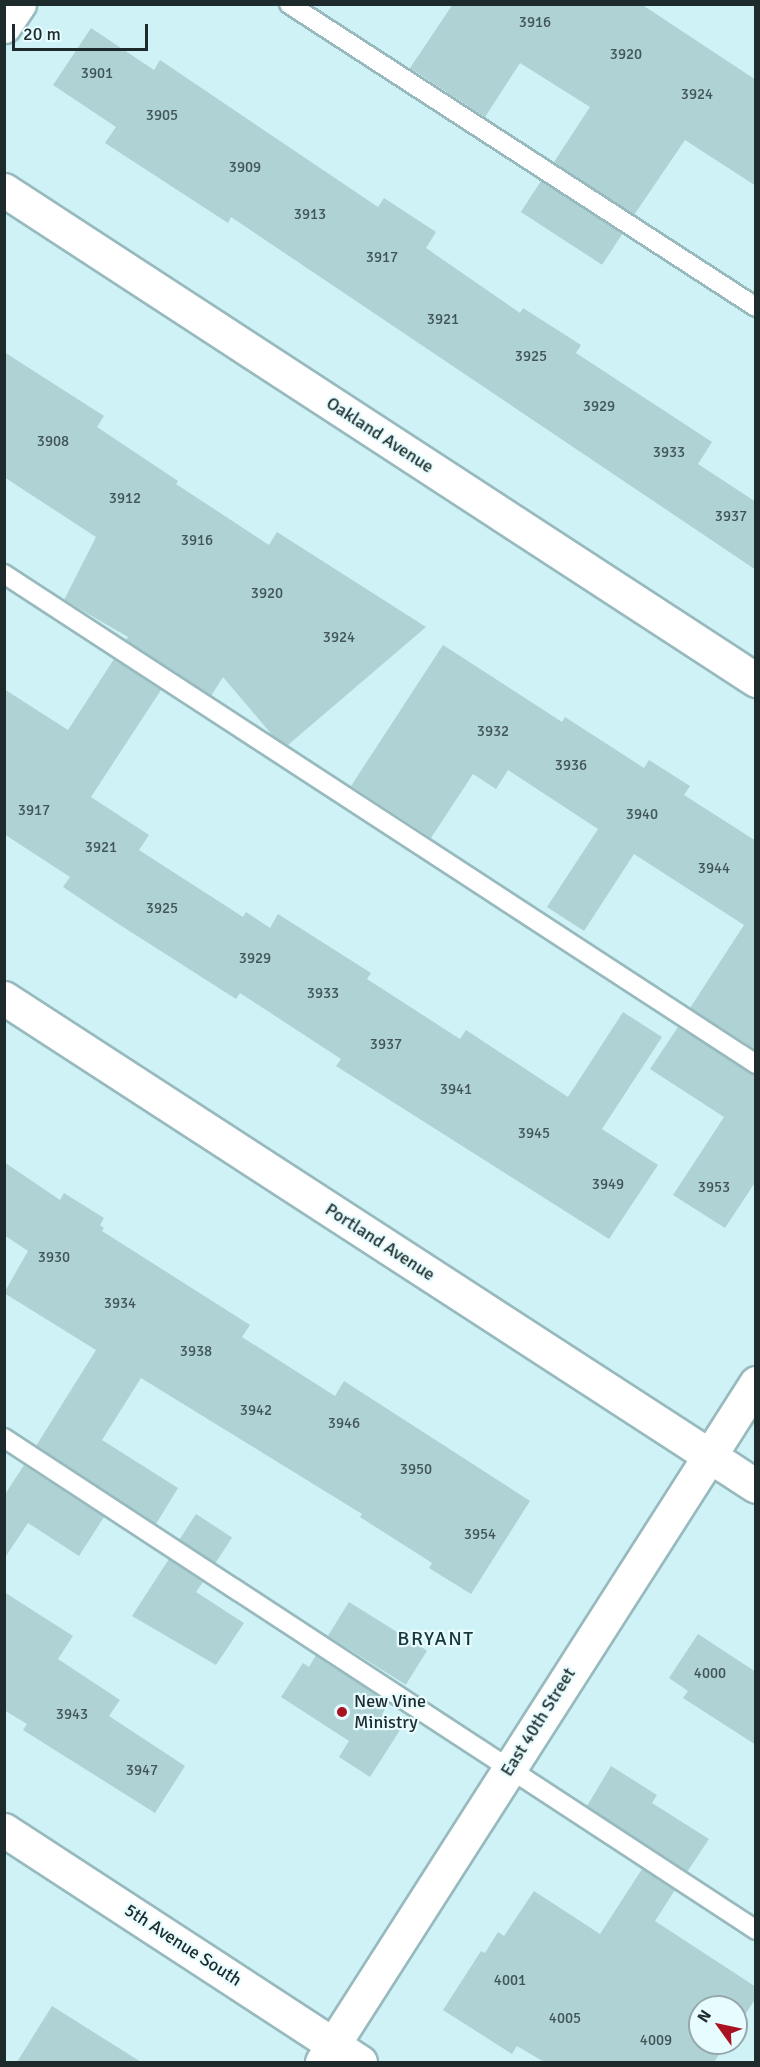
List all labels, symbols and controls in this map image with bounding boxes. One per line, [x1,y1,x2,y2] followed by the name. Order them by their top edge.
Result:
[15,12,152,50] scale bar
[519,14,551,32] house number: 3916
[23,23,61,45] text: 20 m
[610,46,642,64] house number: 3920
[81,65,113,83] house number: 3901
[681,86,713,104] house number: 3924
[146,107,178,125] house number: 3905
[229,159,261,177] house number: 3909
[294,206,326,224] house number: 3913
[366,249,398,267] house number: 3917
[427,311,459,329] house number: 3921
[515,348,547,366] house number: 3925
[322,392,438,478] street label: Oakland Avenue
[583,398,615,416] house number: 3929
[37,433,69,451] house number: 3908
[653,444,685,462] house number: 3933
[109,490,141,508] house number: 3912
[715,508,747,526] house number: 3937
[181,532,213,550] house number: 3916
[251,585,283,603] house number: 3920
[323,629,355,647] house number: 3924
[477,723,509,741] house number: 3932
[555,757,587,775] house number: 3936
[18,802,50,820] house number: 3917
[626,806,658,824] house number: 3940
[85,839,117,857] house number: 3921
[698,860,730,878] house number: 3944
[146,900,178,918] house number: 3925
[239,950,271,968] house number: 3929
[307,985,339,1003] house number: 3933
[370,1036,402,1054] house number: 3937
[440,1081,472,1099] house number: 3941
[518,1125,550,1143] house number: 3945
[592,1176,624,1194] house number: 3949
[698,1179,730,1197] house number: 3953
[321,1199,439,1285] street label: Portland Avenue
[38,1249,70,1267] house number: 3930
[104,1295,136,1313] house number: 3934
[180,1343,212,1361] house number: 3938
[240,1402,272,1420] house number: 3942
[328,1415,360,1433] house number: 3946
[400,1461,432,1479] house number: 3950
[464,1526,496,1544] house number: 3954
[397,1626,475,1650] district label: BRYANT
[496,1664,580,1780] street label: East 40th Street
[694,1665,726,1683] house number: 4000
[354,1691,426,1734] place label: New Vine Ministry
[335,1705,349,1719] marker: New Vine Ministry
[56,1706,88,1724] house number: 3943
[126,1762,158,1780] house number: 3947
[120,1899,246,1991] street label: 5th Avenue South
[494,1972,526,1990] house number: 4001
[688,1995,748,2055] north arrow
[693,2006,716,2026] text: N
[549,2010,581,2028] house number: 4005
[640,2032,672,2050] house number: 4009

